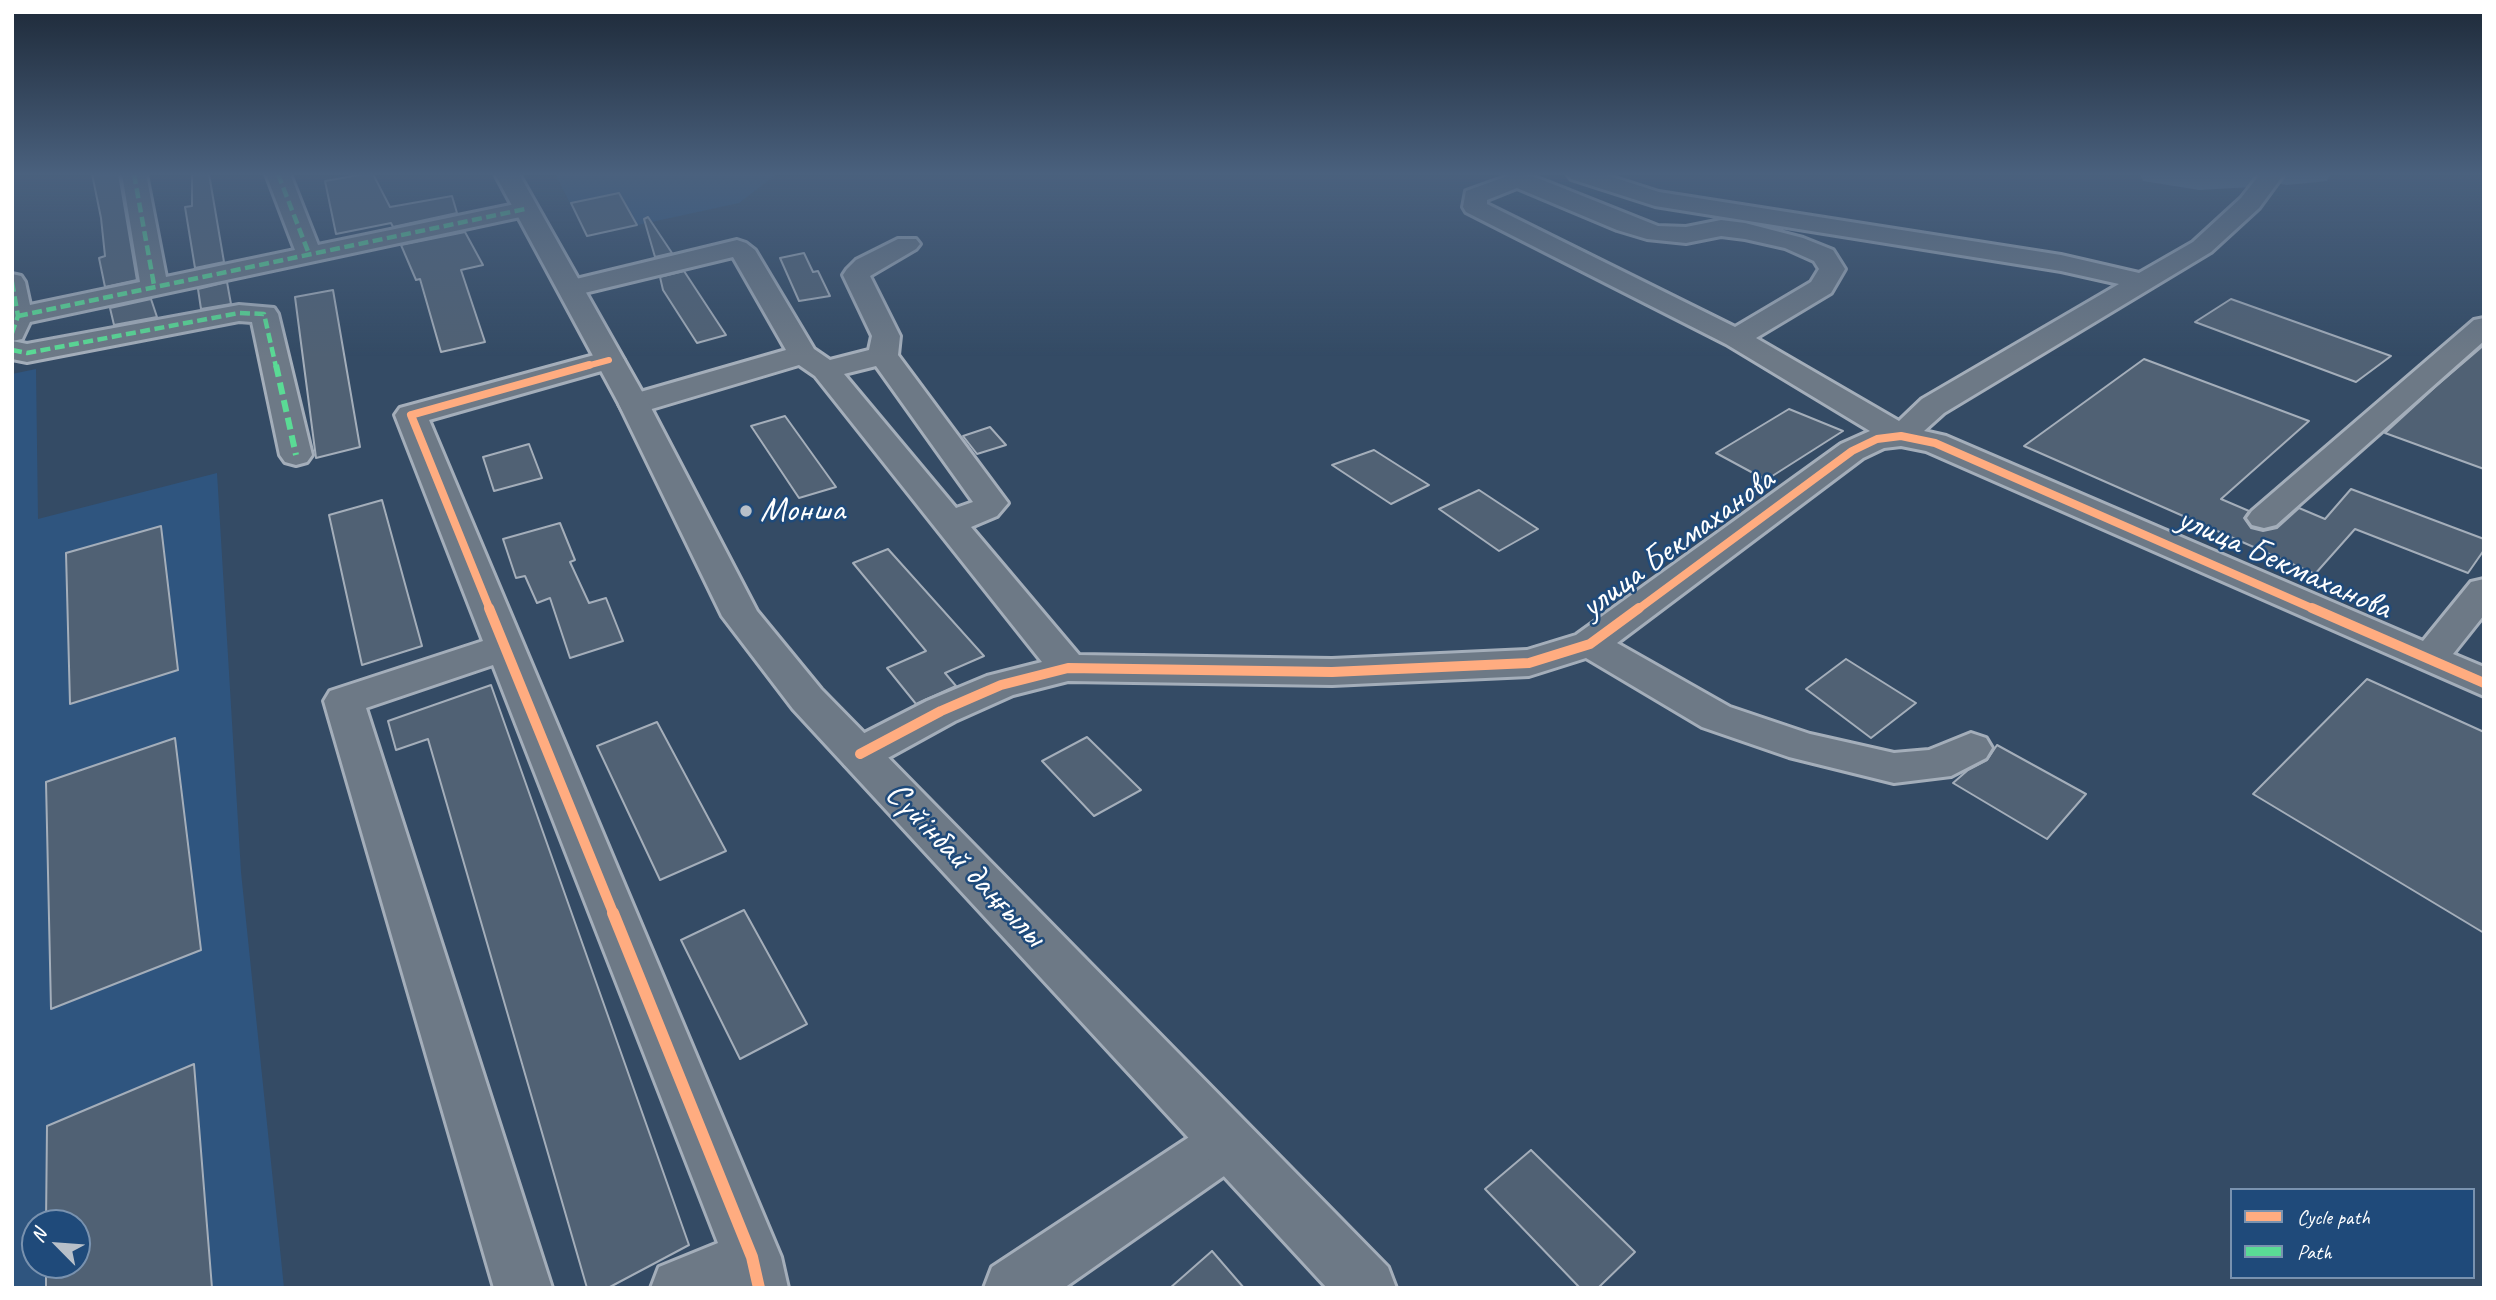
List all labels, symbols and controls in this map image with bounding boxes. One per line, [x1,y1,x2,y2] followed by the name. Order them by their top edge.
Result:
[1573,460,1783,628] street label: улица Бекмаханова
[760,490,845,532] place label: Монша
[2171,498,2397,630] street label: улица Бекмаханова
[738,503,754,519] marker: Монша
[876,774,1054,956] street label: Сүйінбай даңғылы
[2230,1188,2475,1279] legend
[2297,1204,2370,1230] text: Cycle path
[21,1209,91,1279] north arrow
[25,1226,52,1246] text: N
[2297,1239,2332,1265] text: Path

